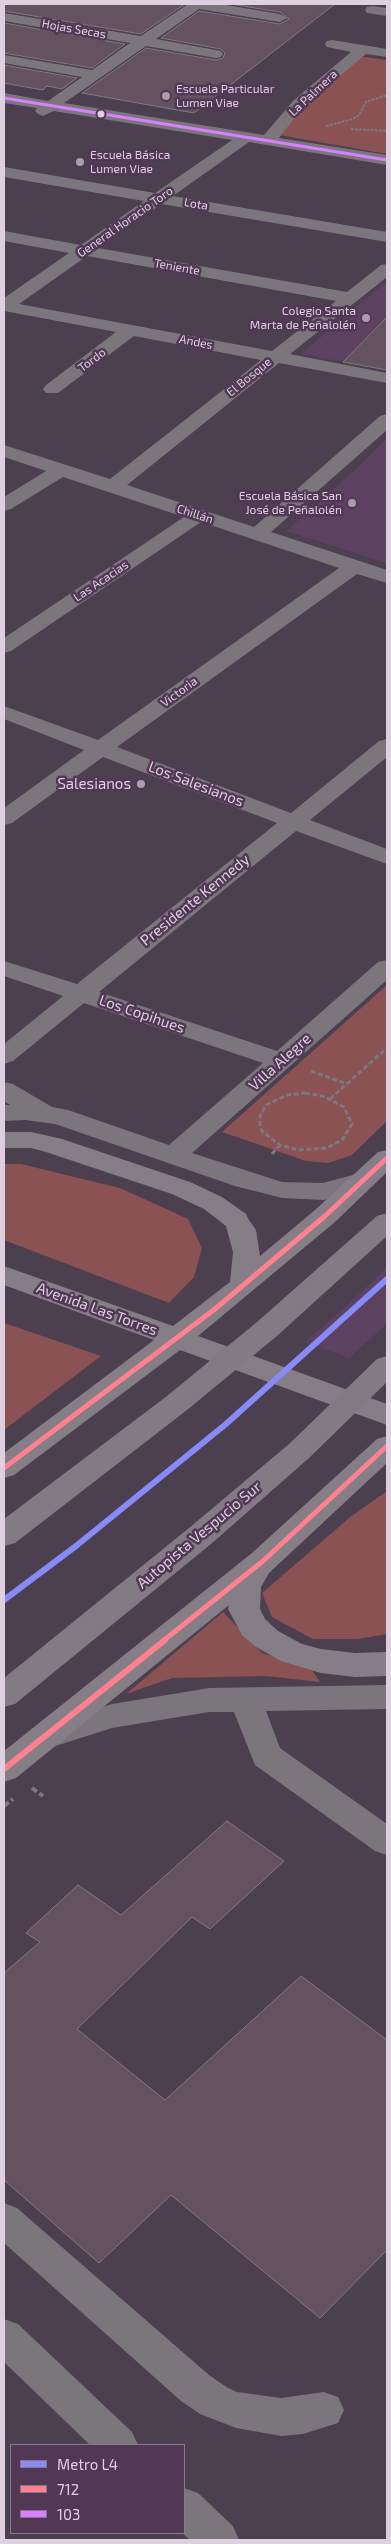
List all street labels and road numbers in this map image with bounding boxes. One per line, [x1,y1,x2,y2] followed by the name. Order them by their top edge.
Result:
[41,16,107,42] street label: Hojas Secas
[286,67,340,119] street label: La Palmera
[74,184,176,260] street label: General Horacio Toro
[183,195,209,213] street label: Lota
[153,256,201,278] street label: Teniente
[178,332,214,352] street label: Andes
[75,345,109,375] street label: Tordo
[224,355,274,399] street label: El Bosque
[175,501,215,527] street label: Chillán
[71,557,131,605] street label: Las Acacias
[158,674,200,710] street label: Victoria
[146,758,246,810] street label: Los Salesianos
[137,850,253,950] street label: Presidente Kennedy
[97,991,187,1037] street label: Los Copihues
[245,1029,315,1095] street label: Villa Alegre
[34,1279,160,1339] street label: Avenida Las Torres
[133,1478,265,1592] street label: Autopista Vespucio Sur

